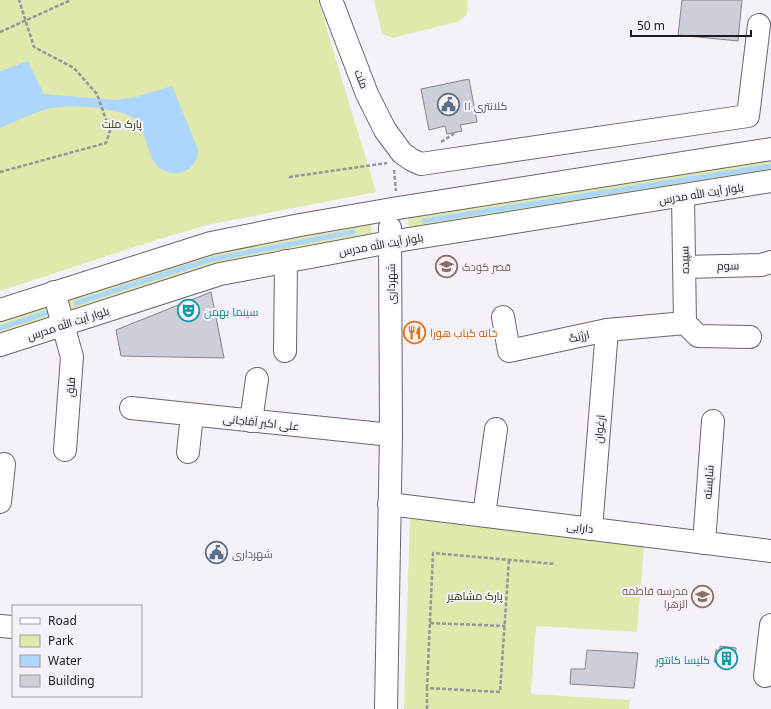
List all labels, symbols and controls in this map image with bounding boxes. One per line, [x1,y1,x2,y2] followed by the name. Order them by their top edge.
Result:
[631,12,751,38] scale bar
[637,17,665,34] text: 50 m
[352,67,372,91] street label: ملت
[436,92,462,118] public building icon: کلانتری ۱۱
[464,98,507,113] place label: کلانتری ۱۱
[102,116,142,131] park label: پارک ملت
[658,179,745,207] street label: بلوار آیت الله مدرس
[337,229,425,259] street label: بلوار آیت الله مدرس
[676,246,692,274] street label: سپیده
[434,253,460,279] school or university icon: قصر کودک
[717,257,739,274] street label: سوم
[462,259,511,274] place label: قصر کودک
[383,264,398,304] street label: شهرداری
[176,298,202,324] theatre icon: سینما بهمن
[25,303,111,343] street label: بلوار آیت الله مدرس
[204,304,258,319] place label: سینما بهمن
[401,319,427,345] restaurant icon: خانه کباب هورا
[430,325,497,340] place label: خانه کباب هورا
[567,327,591,345] street label: ارژنگ
[62,377,78,397] street label: فلق
[222,411,300,433] street label: علی اکبر آقاجانی
[590,414,608,444] street label: ارغوان
[699,464,717,500] street label: شایسته
[566,518,594,536] street label: دارایی
[203,540,229,566] public building icon: شهرداری
[232,546,273,561] place label: شهرداری
[622,583,688,611] place label: مدرسه فاطمه الزهرا
[690,583,716,609] school or university icon: مدرسه فاطمه الزهرا
[446,588,503,603] park label: پارک مشاهیر
[12,605,142,697] legend
[48,612,77,629] text: Road
[48,632,74,649] text: Park
[713,646,739,672] building icon: کلیسا کانتور
[48,652,82,669] text: Water
[654,652,710,667] place label: کلیسا کانتور
[48,672,95,689] text: Building

